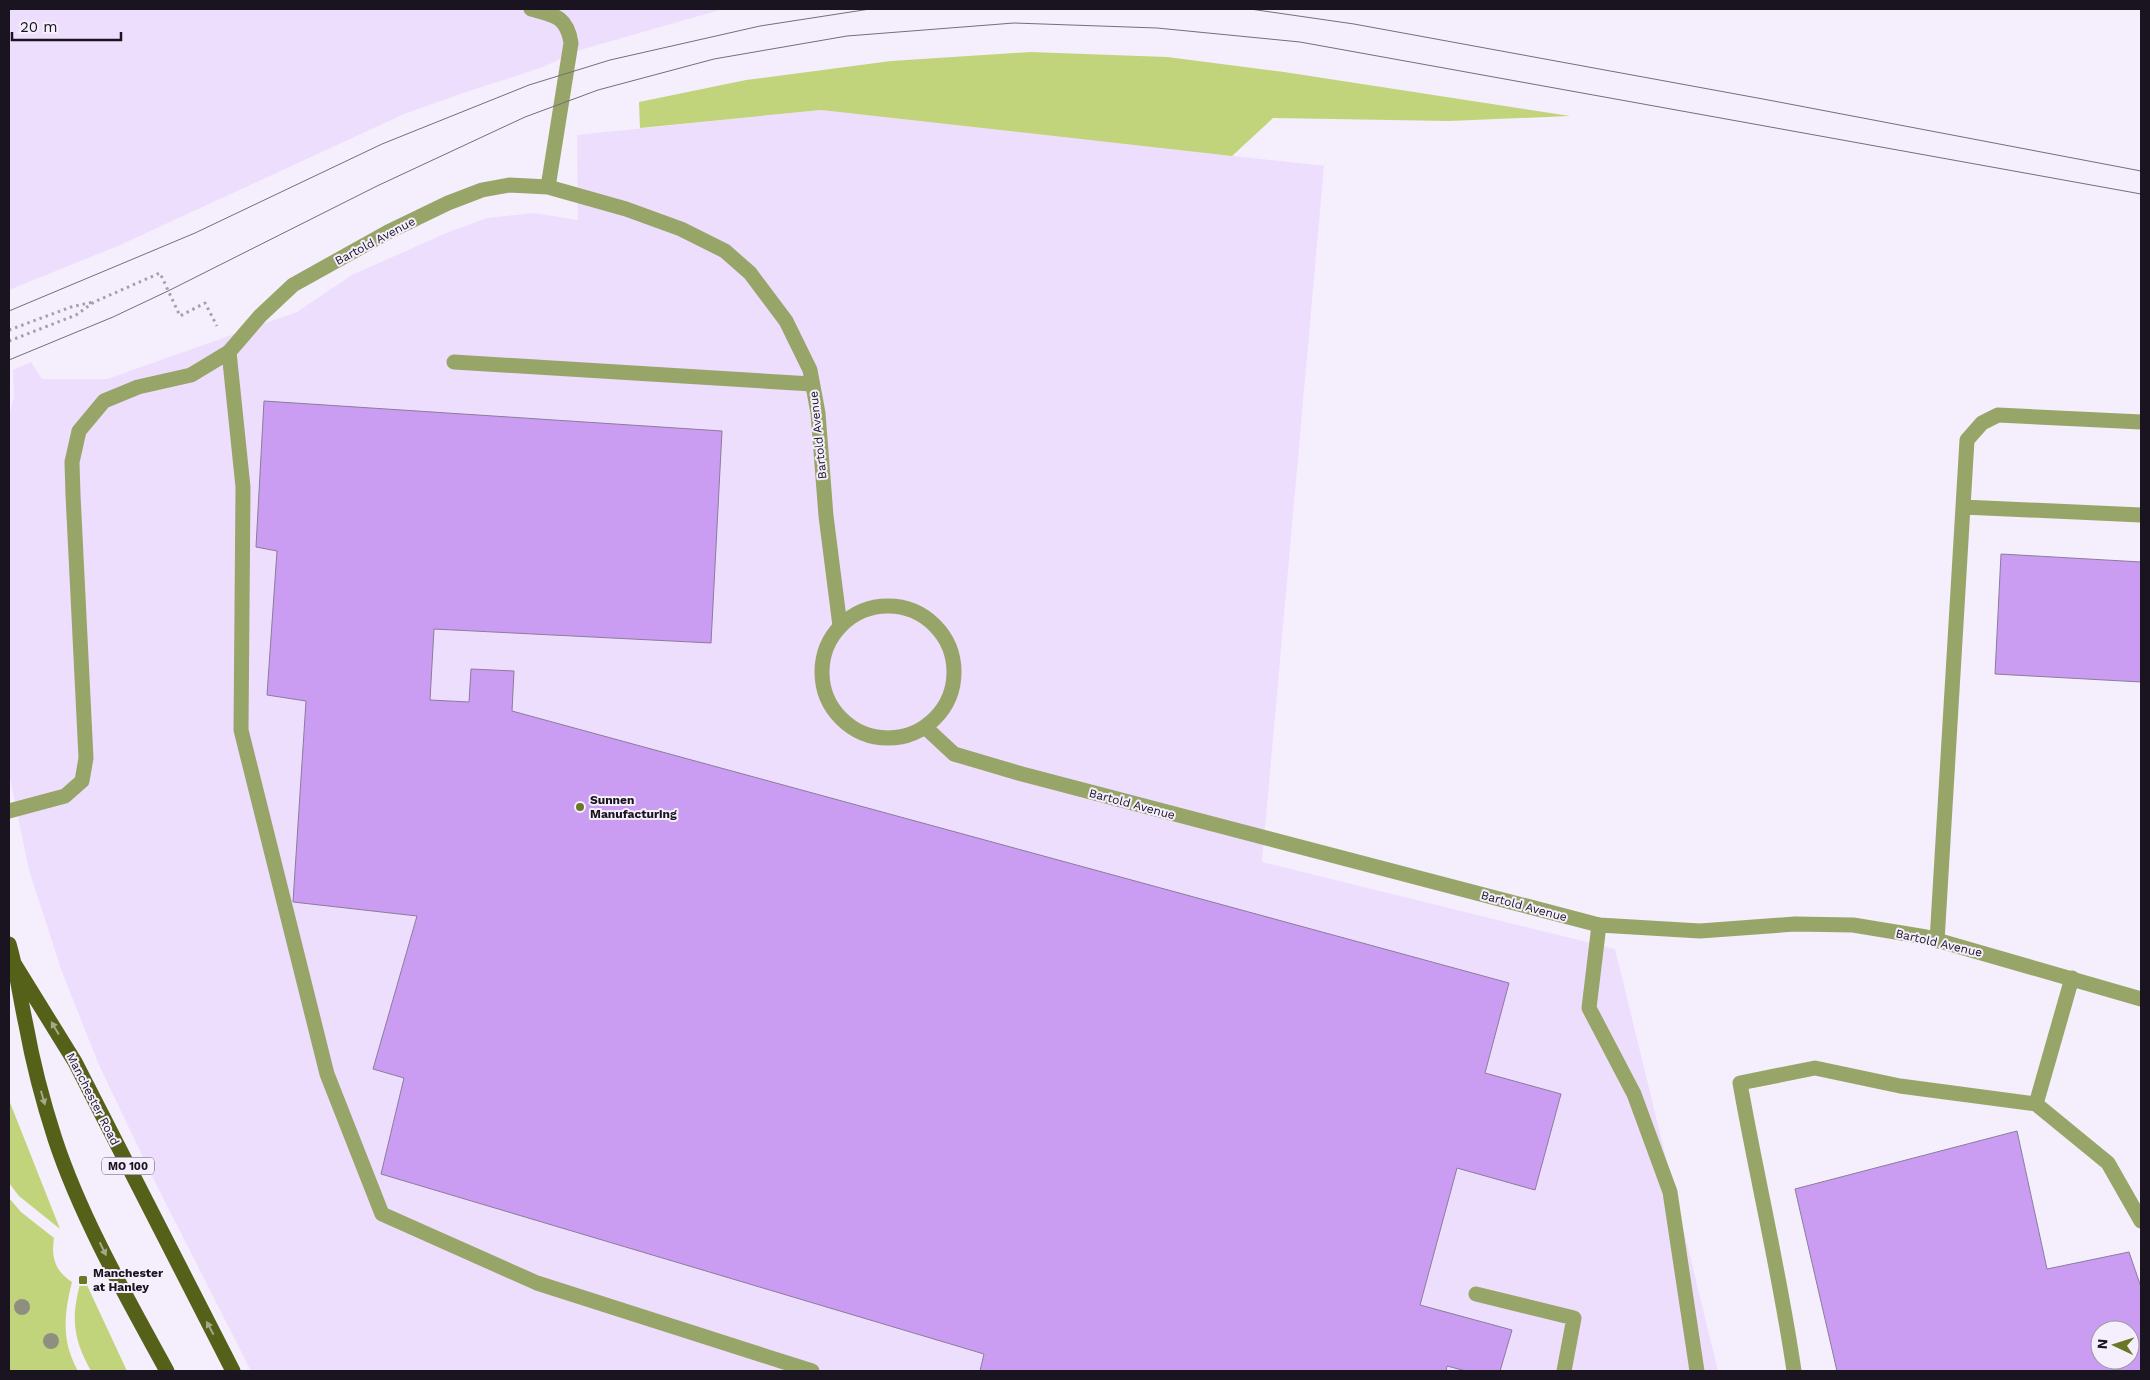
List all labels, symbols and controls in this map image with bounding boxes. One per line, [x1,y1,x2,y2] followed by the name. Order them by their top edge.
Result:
[12,10,121,42] scale bar
[20,18,58,36] text: 20 m
[333,214,417,268] street label: Bartold Avenue
[806,390,830,480] street label: Bartold Avenue
[1087,786,1177,822] street label: Bartold Avenue
[590,793,677,821] place label: Sunnen Manufacturing
[574,801,586,813] marker: Sunnen Manufacturing
[1479,888,1569,924] street label: Bartold Avenue
[1894,926,1984,960] street label: Bartold Avenue
[51,1021,59,1036] one-way arrow
[64,1050,122,1148] street label: Manchester Road
[40,1091,48,1106] one-way arrow
[102,1158,154,1174] road number: MO 100
[99,1242,107,1256] one-way arrow
[93,1266,164,1294] place label: Manchester at Hanley
[77,1274,89,1286] marker: Manchester at Hanley
[2090,1320,2140,1370] north arrow
[205,1322,214,1335] one-way arrow
[2094,1338,2110,1350] text: N

